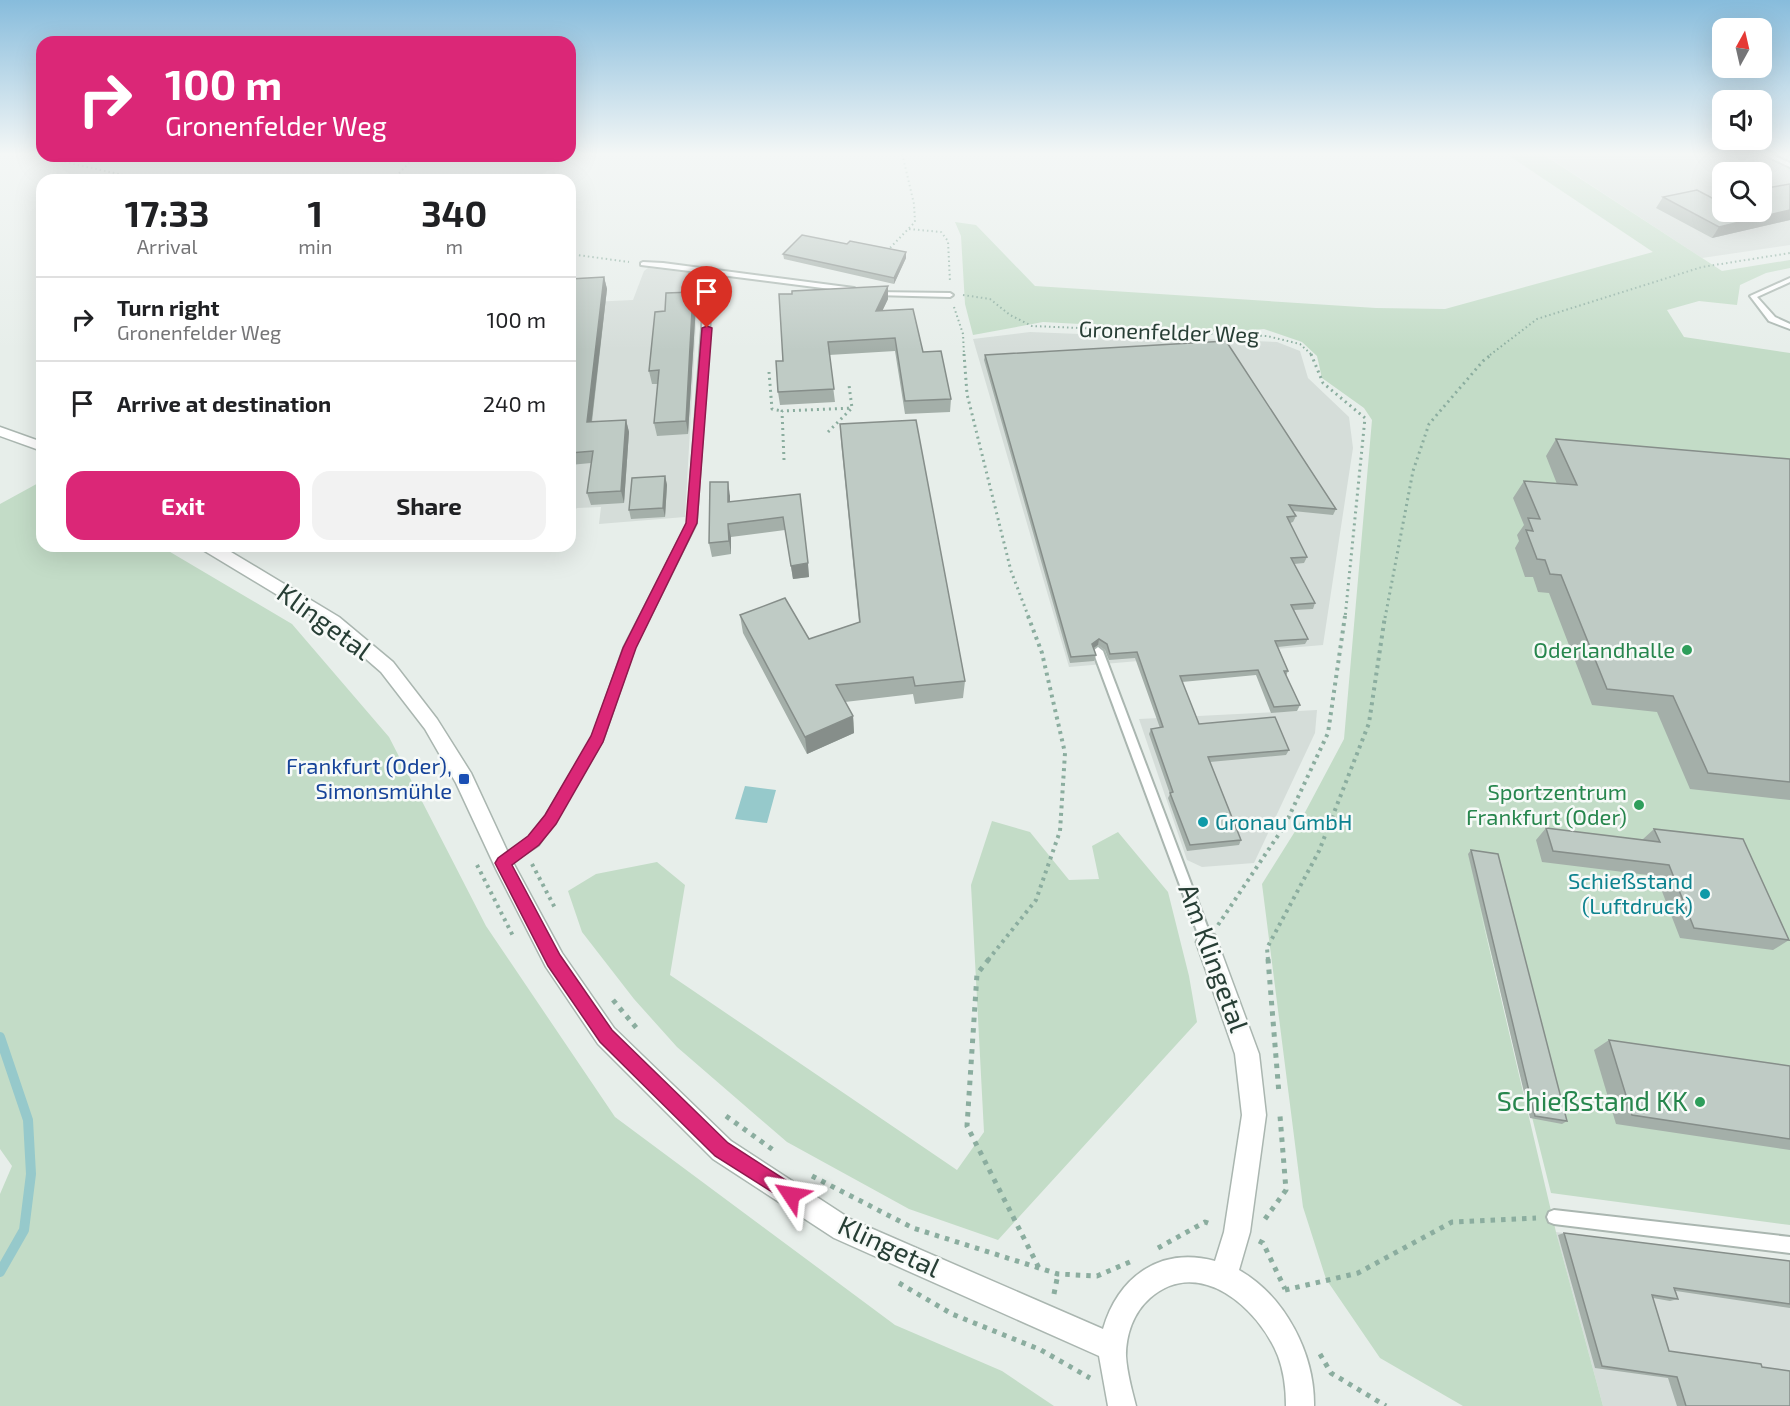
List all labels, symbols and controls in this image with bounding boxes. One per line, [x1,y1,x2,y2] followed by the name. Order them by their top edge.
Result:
[1712,18,1772,78] north arrow
[1712,18,1772,222] map controls
[165,58,282,108] text: 100 m
[66,60,144,138] icon: right
[1712,90,1772,150] button: sound
[165,109,387,141] text: Gronenfelder Weg
[1712,162,1772,222] button: search
[125,191,209,234] text: 17:33
[308,191,323,234] text: 1
[421,191,487,234] text: 340
[137,234,198,258] text: Arrival
[298,234,332,258] text: min
[445,234,463,258] text: m
[681,266,732,328] pin
[690,275,723,308] icon: arrive
[117,294,219,320] text: Turn right
[66,303,99,336] icon: right
[487,306,546,332] text: 100 m
[1078,315,1260,347] street label: Gronenfelder Weg
[117,320,281,344] text: Gronenfelder Weg
[66,387,99,420] icon: arrive
[117,390,331,416] text: Arrive at destination
[483,390,546,416] text: 240 m
[66,471,300,540] button: Exit
[312,471,546,540] button: Share
[271,575,379,666] street label: Klingetal
[1533,636,1675,662] place label: Oderlandhalle
[1680,643,1694,657] marker: Oderlandhalle
[286,752,452,803] place label: Frankfurt (Oder), Simonsmühle
[457,772,471,786] marker: Frankfurt (Oder), Simonsmühle
[1466,778,1627,829] place label: Sportzentrum Frankfurt (Oder)
[1632,798,1646,812] marker: Sportzentrum Frankfurt (Oder)
[1215,808,1352,834] place label: Gronau GmbH
[1196,815,1210,829] marker: Gronau GmbH
[1568,867,1693,918] place label: Schießstand (Luftdruck)
[1172,879,1256,1036] street label: Am Klingetal
[1698,887,1712,901] marker: Schießstand (Luftdruck)
[1497,1084,1688,1116] place label: Schießstand KK
[1693,1095,1707,1109] marker: Schießstand KK
[759,1163,823,1227] position arrow
[833,1208,946,1284] street label: Klingetal

